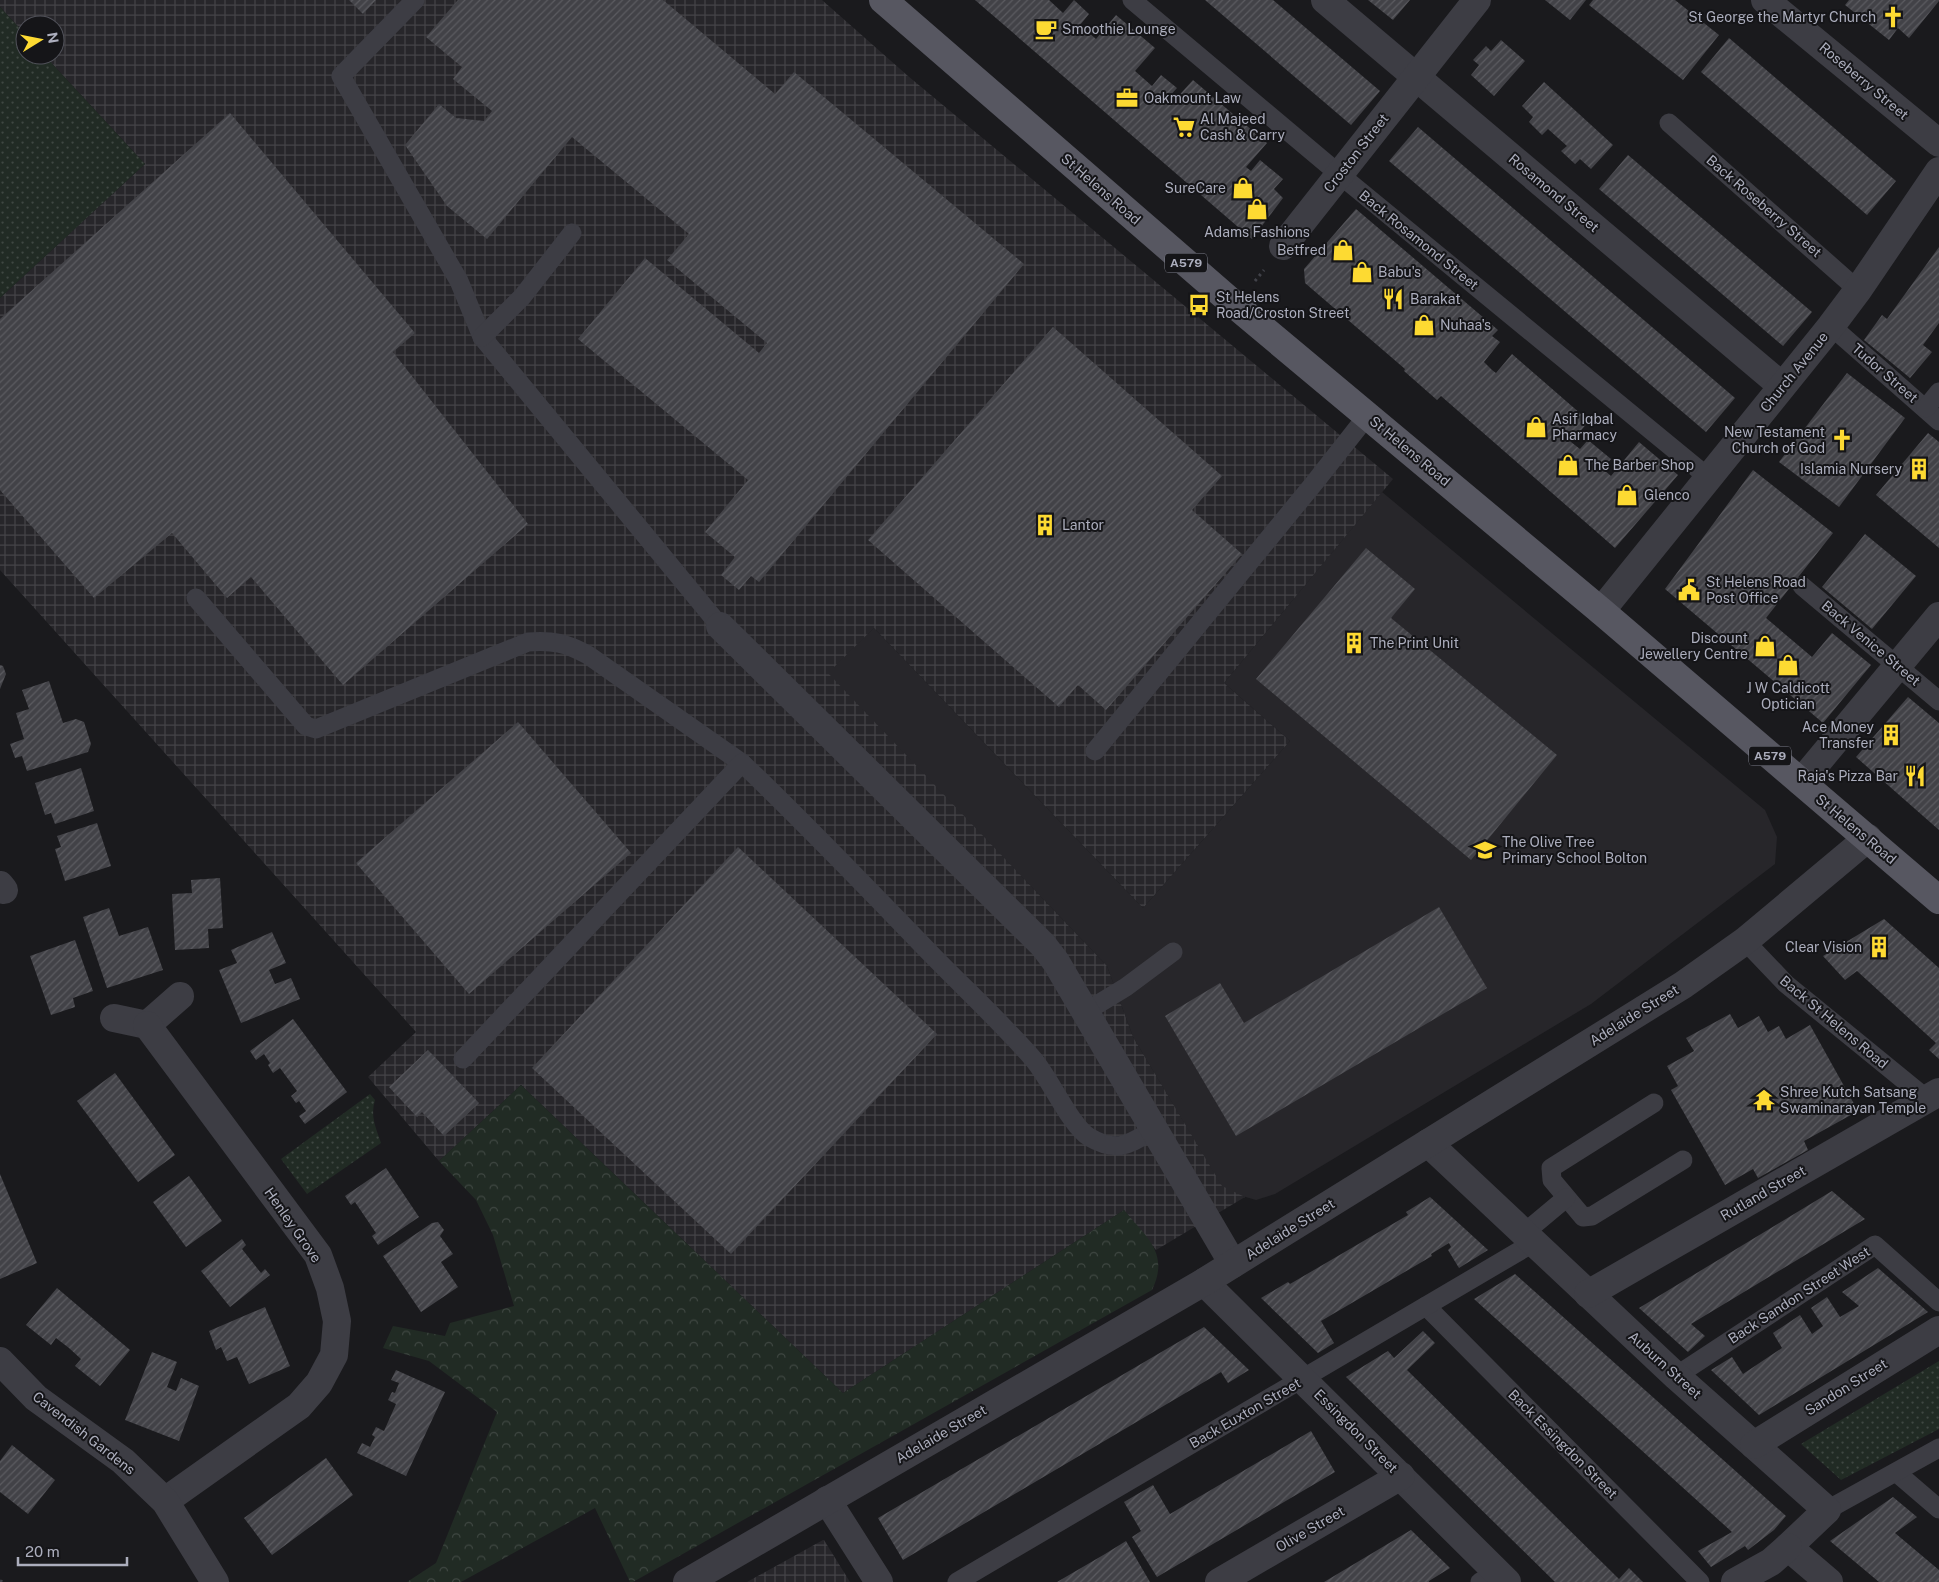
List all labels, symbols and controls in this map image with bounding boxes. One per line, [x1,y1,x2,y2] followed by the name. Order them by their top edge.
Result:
[1880,4,1906,30] church icon: St George the Martyr Church
[1688,9,1876,25] place label: St George the Martyr Church
[15,15,65,65] north arrow
[1033,16,1059,42] cafe icon: Smoothie Lounge
[1062,21,1176,37] place label: Smoothie Lounge
[44,31,62,45] text: N
[1816,39,1912,123] street label: Roseberry Street
[1114,85,1140,111] office icon: Oakmount Law
[1144,90,1241,106] place label: Oakmount Law
[1200,111,1286,143] place label: Al Majeed Cash & Carry
[1320,111,1392,195] street label: Croston Street
[1171,114,1197,140] supermarket icon: Al Majeed Cash & Carry
[1058,150,1144,228] street label: St Helens Road
[1506,151,1602,235] street label: Rosamond Street
[1703,152,1825,260] street label: Back Roseberry Street
[1230,175,1256,201] shop icon: SureCare
[1165,180,1226,196] place label: SureCare
[1356,187,1482,293] street label: Back Rosamond Street
[1244,196,1270,222] shop icon: Adams Fashions
[1204,224,1310,240] place label: Adams Fashions
[1330,237,1356,263] shop icon: Betfred
[1277,242,1326,258] place label: Betfred
[1165,254,1207,272] road number: A579
[1349,259,1375,285] shop icon: Babu's
[1378,264,1421,280] place label: Babu's
[1380,286,1406,312] restaurant icon: Barakat
[1216,289,1349,321] place label: St Helens Road/Croston Street
[1410,291,1461,307] place label: Barakat
[1186,292,1212,318] bus stop icon: St Helens Road/Croston Street
[1411,312,1437,338] shop icon: Nuhaa's
[1440,317,1491,333] place label: Nuhaa's
[1757,329,1831,415] street label: Church Avenue
[1849,340,1921,406] street label: Tudor Street
[1552,411,1618,443] place label: Asif Iqbal Pharmacy
[1367,413,1453,489] street label: St Helens Road
[1523,414,1549,440] shop icon: Asif Iqbal Pharmacy
[1724,424,1825,456] place label: New Testament Church of God
[1829,427,1855,453] church icon: New Testament Church of God
[1555,452,1581,478] shop icon: The Barber Shop
[1906,456,1932,482] building icon: Islamia Nursery
[1585,457,1694,473] place label: The Barber Shop
[1800,461,1903,477] place label: Islamia Nursery
[1614,482,1640,508] shop icon: Glenco
[1644,487,1690,503] place label: Glenco
[1032,512,1058,538] building icon: Lantor
[1062,517,1104,533] place label: Lantor
[1706,574,1806,606] place label: St Helens Road Post Office
[1676,577,1702,603] public building icon: St Helens Road Post Office
[1819,597,1923,689] street label: Back Venice Street
[1341,630,1367,656] building icon: The Print Unit
[1640,630,1748,662] place label: Discount Jewellery Centre
[1752,633,1778,659] shop icon: Discount Jewellery Centre
[1370,635,1459,651] place label: The Print Unit
[1775,652,1801,678] shop icon: J W Caldicott Optician
[1746,680,1830,712] place label: J W Caldicott Optician
[1802,719,1874,751] place label: Ace Money Transfer
[1878,722,1904,748] building icon: Ace Money Transfer
[1749,746,1791,766] road number: A579
[1902,763,1928,789] restaurant icon: Raja's Pizza Bar
[1798,768,1898,784] place label: Raja's Pizza Bar
[1813,791,1899,867] street label: St Helens Road
[1502,834,1647,866] place label: The Olive Tree Primary School Bolton
[1472,837,1498,863] school or university icon: The Olive Tree Primary School Bolton
[1866,934,1892,960] building icon: Clear Vision
[1785,939,1862,955] place label: Clear Vision
[1777,972,1891,1072] street label: Back St Helens Road
[1587,981,1681,1049] street label: Adelaide Street
[1780,1084,1926,1116] place label: Shree Kutch Satsang Swaminarayan Temple
[1751,1087,1777,1113] temple icon: Shree Kutch Satsang Swaminarayan Temple
[1718,1162,1808,1224] street label: Rutland Street
[261,1185,325,1265] street label: Henley Grove
[1243,1195,1337,1263] street label: Adelaide Street
[1725,1243,1873,1347] street label: Back Sandon Street West
[1625,1328,1705,1402] street label: Auburn Street
[1802,1355,1890,1419] street label: Sandon Street
[1187,1375,1303,1451] street label: Back Euxton Street
[1311,1386,1401,1476] street label: Essingdon Street
[1505,1386,1621,1502] street label: Back Essingdon Street
[30,1388,138,1478] street label: Cavendish Gardens
[893,1402,989,1466] street label: Adelaide Street
[1273,1503,1347,1555] street label: Olive Street
[18,1534,126,1566] scale bar
[25,1543,60,1560] text: 20 m

